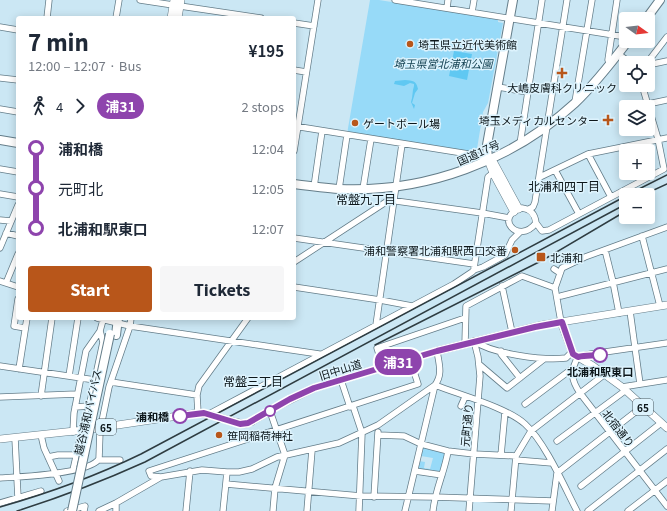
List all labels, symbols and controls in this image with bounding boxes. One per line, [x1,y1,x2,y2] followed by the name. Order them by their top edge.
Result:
[619,12,655,48] north arrow
[619,12,655,224] map controls
[28,25,89,57] text: 7 min
[418,36,517,52] place label: 埼玉県立近代美術館
[405,39,415,49] marker: 埼玉県立近代美術館
[249,40,284,61] text: ¥195
[394,55,494,71] park label: 埼玉県営北浦和公園
[28,56,141,75] text: 12:00 – 12:07 · Bus
[619,56,655,92] button: locate
[556,67,568,79] marker: 大嶋皮膚科クリニック
[507,79,617,95] place label: 大嶋皮膚科クリニック
[28,95,50,117] icon: walk
[69,95,91,117] icon: forward
[105,96,136,116] text: 浦31
[56,97,63,116] text: 4
[241,97,284,116] text: 2 stops
[619,100,655,136] button: layers
[479,112,599,128] place label: 埼玉メディカルセンター
[602,114,614,126] marker: 埼玉メディカルセンター
[363,115,440,131] place label: ゲートボール場
[350,118,360,128] marker: ゲートボール場
[454,135,502,169] street label: 国道17号
[58,138,103,159] text: 浦和橋
[252,139,284,158] text: 12:04
[619,144,655,180] button: +
[528,177,600,194] district label: 北浦和四丁目
[58,178,103,199] text: 元町北
[252,179,284,198] text: 12:05
[619,188,655,224] button: −
[336,190,396,207] district label: 常盤九丁目
[58,218,148,239] text: 北浦和駅東口
[252,219,284,238] text: 12:07
[364,242,507,258] place label: 浦和警察署北浦和駅西口交番
[510,245,520,255] marker: 浦和警察署北浦和駅西口交番
[550,249,583,265] place label: 北浦和
[535,251,547,263] marker: 北浦和
[28,266,152,312] button: Start
[160,266,284,312] button: Tickets
[592,347,608,363] marker: 北浦和駅東口
[375,349,421,375] line badge: 浦31
[383,352,413,372] text: 浦31
[317,355,363,383] street label: 旧中山道
[567,363,633,379] place label: 北浦和駅東口
[69,367,105,457] street label: 越谷浦和バイパス
[223,372,283,389] district label: 常盤三丁目
[633,399,653,415] road number: 65
[456,402,476,448] street label: 元町通り
[264,405,276,417] unlabelled marker
[599,406,639,450] street label: 北宿通り
[136,408,169,424] place label: 浦和橋
[172,408,188,424] marker: 浦和橋
[96,419,116,435] road number: 65
[227,427,293,443] place label: 笹岡稲荷神社
[214,430,224,440] marker: 笹岡稲荷神社

